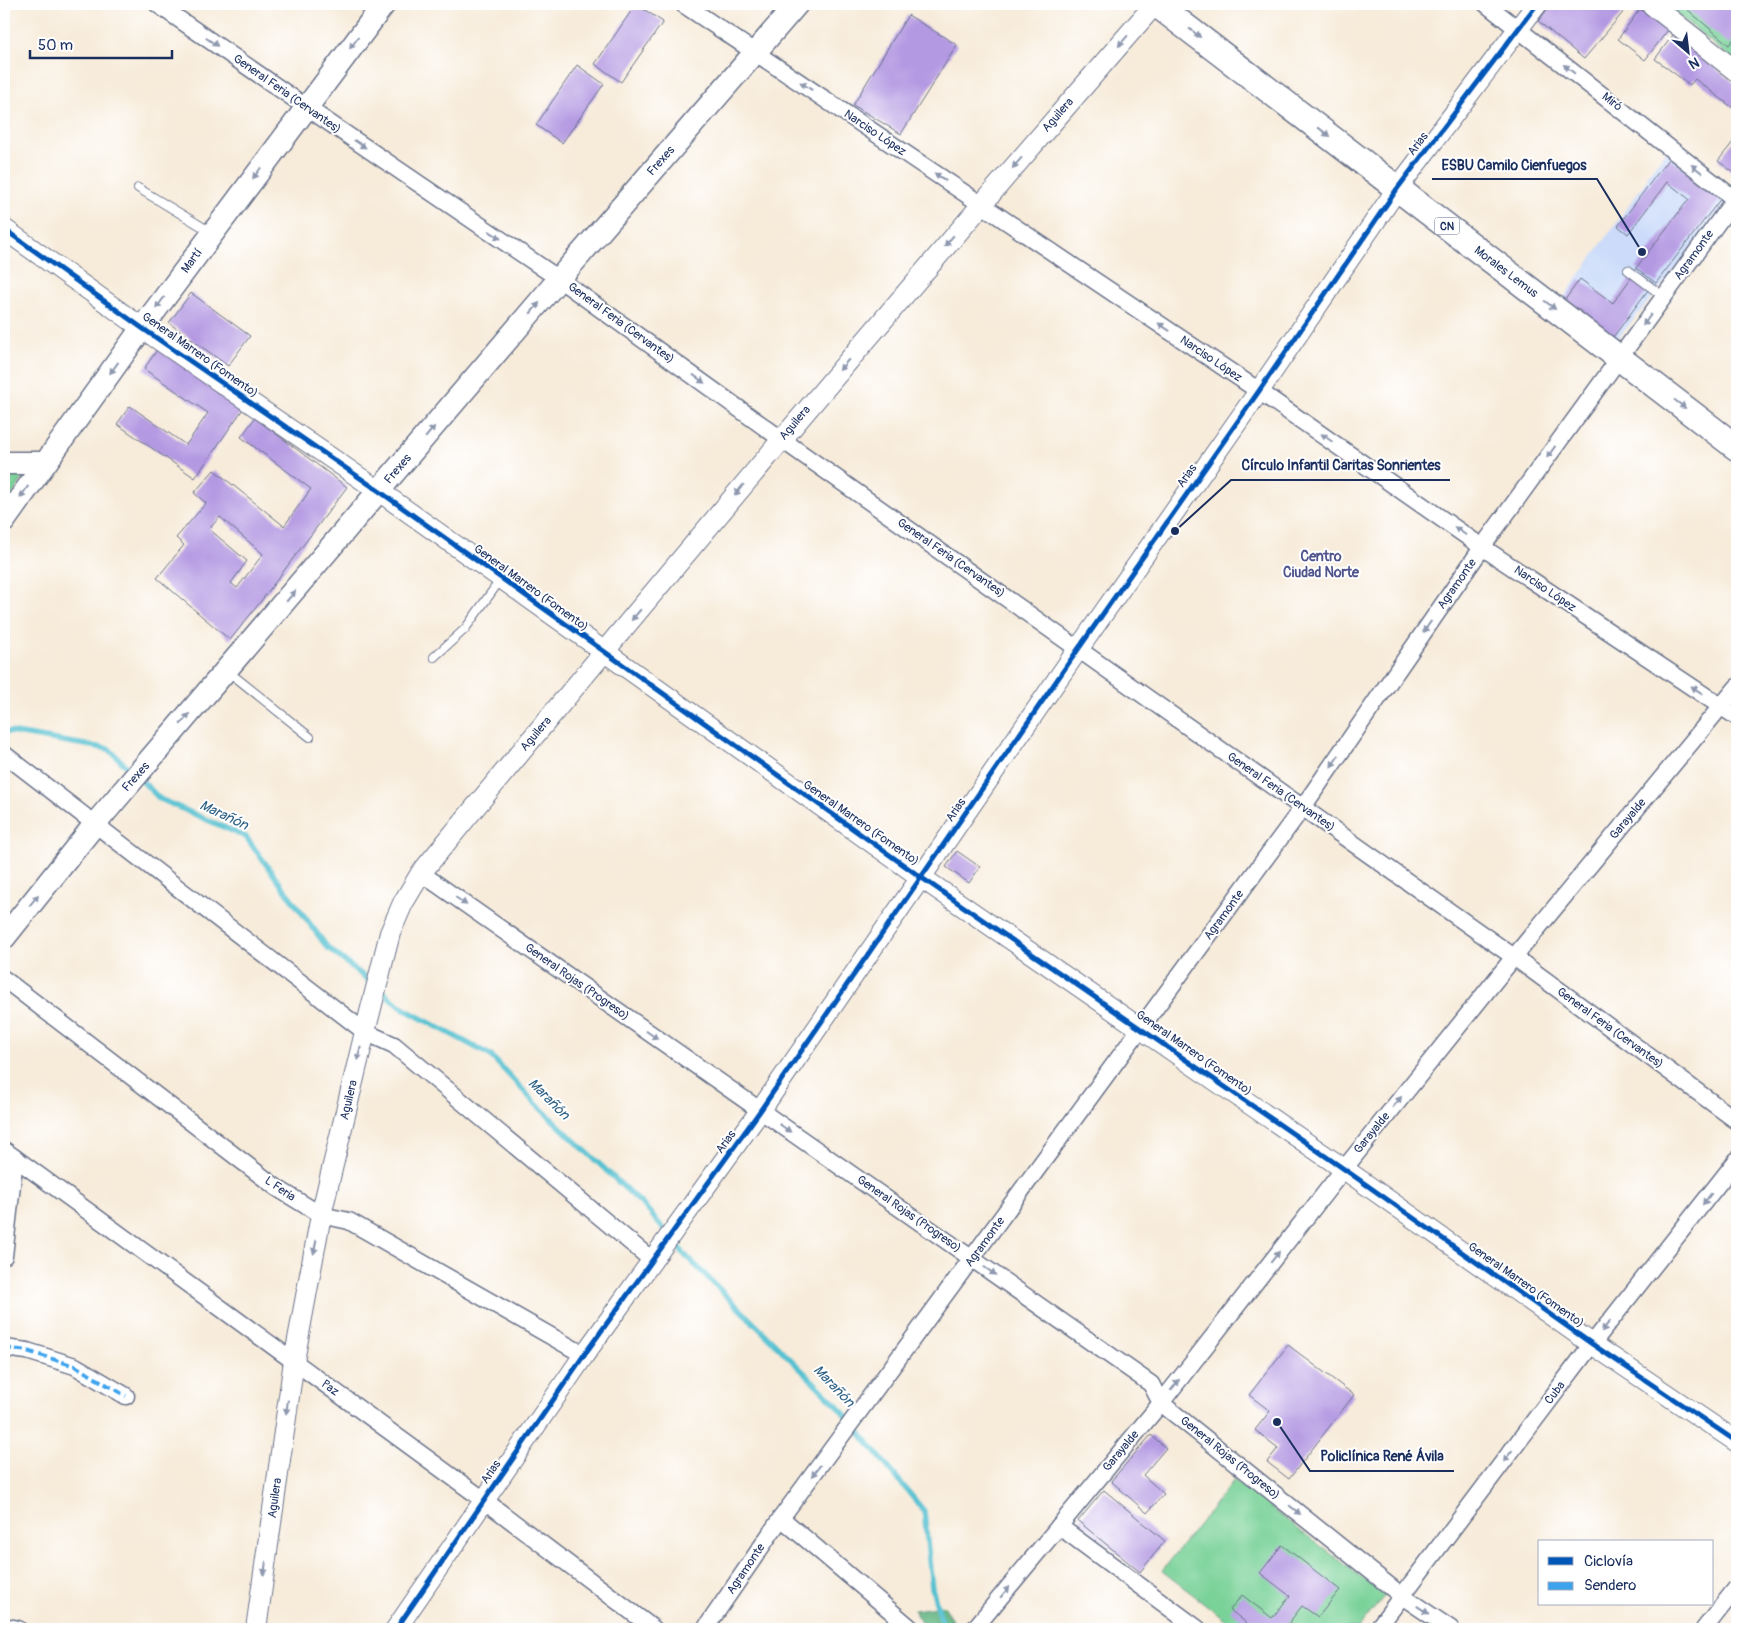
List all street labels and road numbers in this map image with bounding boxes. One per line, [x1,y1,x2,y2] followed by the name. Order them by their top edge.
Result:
[230,51,344,137] street label: General Feria (Cervantes)
[1599,89,1625,115] street label: Miró
[1039,94,1077,135] street label: Aguilera
[841,107,909,159] street label: Narciso López
[1404,129,1432,159] street label: Arias
[644,143,678,179] street label: Frexes
[1434,218,1460,235] road number: CN
[1671,227,1717,283] street label: Agramonte
[1471,243,1541,301] street label: Morales Lemus
[178,246,206,276] street label: Martí
[565,279,677,367] street label: General Feria (Cervantes)
[139,309,261,401] street label: General Marrero (Fomento)
[1177,333,1245,385] street label: Narciso López
[776,402,814,443] street label: Aguilera
[381,450,415,487] street label: Frexes
[1174,461,1201,491] street label: Arias
[894,515,1008,601] street label: General Feria (Cervantes)
[471,541,591,635] street label: General Marrero (Fomento)
[1434,556,1480,612] street label: Agramonte
[1511,563,1579,615] street label: Narciso López
[517,713,555,754] street label: Aguilera
[1224,749,1338,835] street label: General Feria (Cervantes)
[119,759,153,795] street label: Frexes
[800,777,922,869] street label: General Marrero (Fomento)
[943,795,970,825] street label: Arias
[1607,795,1650,843] street label: Garayalde
[1201,887,1247,943] street label: Agramonte
[522,940,632,1024] street label: General Rojas (Progreso)
[1554,984,1666,1072] street label: General Feria (Cervantes)
[1133,1007,1255,1099] street label: General Marrero (Fomento)
[337,1078,361,1121] street label: Aguilera
[1351,1109,1393,1157] street label: Garayalde
[713,1127,740,1157] street label: Arias
[854,1172,964,1256] street label: General Rojas (Progreso)
[262,1173,299,1205] street label: L Feria
[962,1214,1008,1270] street label: Agramonte
[1465,1239,1587,1331] street label: General Marrero (Fomento)
[318,1377,342,1399] street label: Paz
[1542,1378,1569,1407] street label: Cuba
[1177,1413,1283,1503] street label: General Rojas (Progreso)
[1100,1427,1143,1475] street label: Garayalde
[478,1457,505,1487] street label: Arias
[265,1476,285,1519] street label: Aguilera
[724,1541,769,1597] street label: Agramonte

